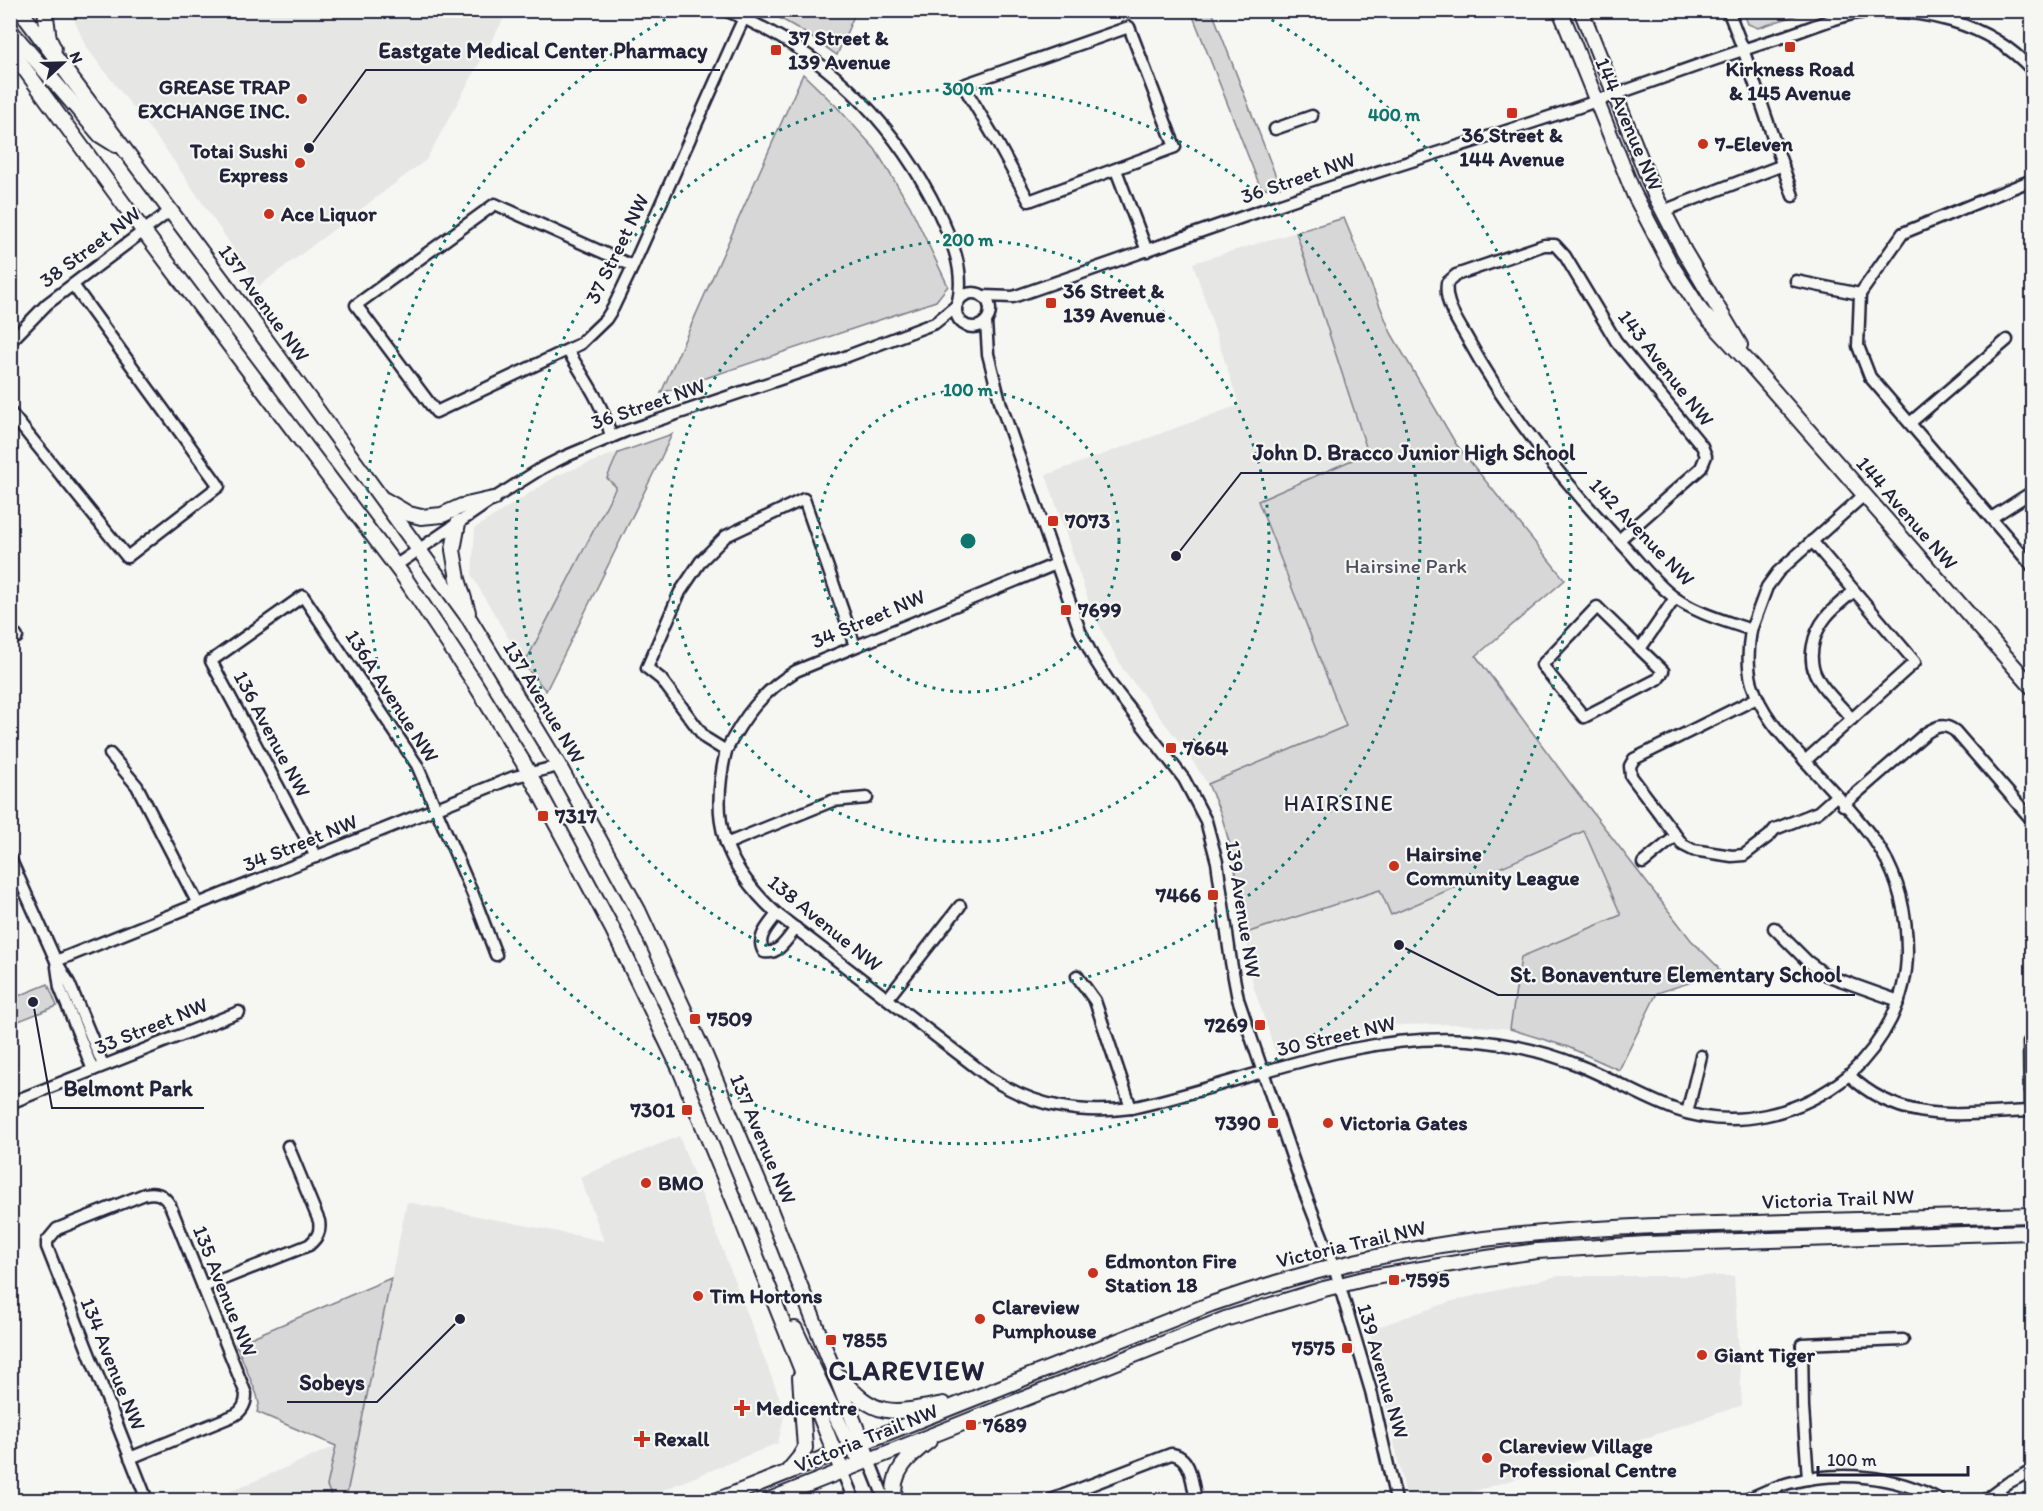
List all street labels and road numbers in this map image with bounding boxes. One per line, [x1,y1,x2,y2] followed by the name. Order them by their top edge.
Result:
[1590,53,1669,194] street label: 144 Avenue NW
[1237,146,1359,209] street label: 36 Street NW
[579,190,654,308] street label: 37 Street NW
[34,200,145,293] street label: 38 Street NW
[213,239,315,366] street label: 137 Avenue NW
[1613,304,1720,431] street label: 143 Avenue NW
[587,372,709,435] street label: 36 Street NW
[1851,451,1963,575] street label: 144 Avenue NW
[1585,472,1700,591] street label: 142 Avenue NW
[807,583,928,654] street label: 34 Street NW
[340,625,445,767] street label: 136A Avenue NW
[498,636,591,768] street label: 137 Avenue NW
[229,666,316,801] street label: 136 Avenue NW
[239,808,361,877] street label: 34 Street NW
[1220,838,1267,980] street label: 139 Avenue NW
[763,869,888,976] street label: 138 Avenue NW
[91,991,211,1060] street label: 33 Street NW
[1274,1010,1398,1061] street label: 30 Street NW
[725,1070,802,1208] street label: 137 Avenue NW
[1761,1183,1915,1214] street label: Victoria Trail NW
[1274,1214,1428,1273] street label: Victoria Trail NW
[188,1221,263,1360] street label: 135 Avenue NW
[75,1294,151,1434] street label: 134 Avenue NW
[1352,1300,1415,1441] street label: 139 Avenue NW
[790,1397,941,1478] street label: Victoria Trail NW

